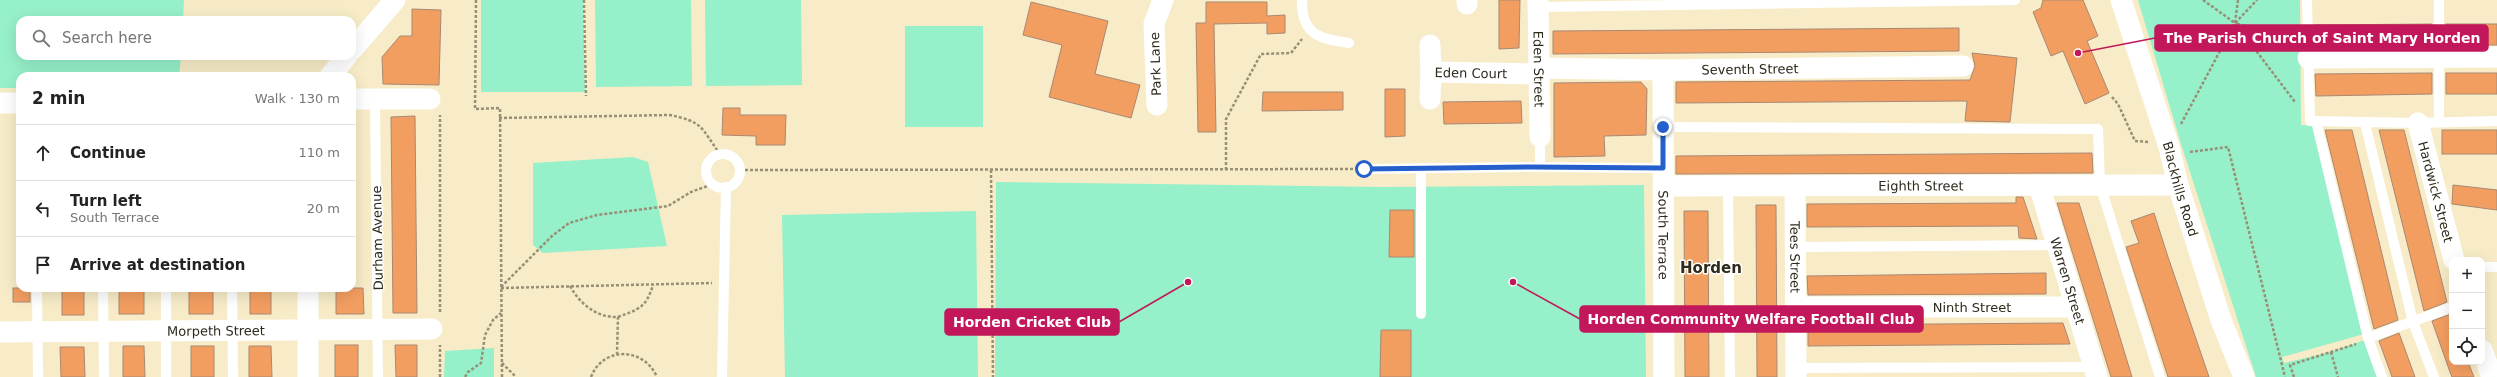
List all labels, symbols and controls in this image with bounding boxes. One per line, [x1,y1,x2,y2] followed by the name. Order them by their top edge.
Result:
[16,16,356,60] search box
[2155,25,2488,51] callout: The Parish Church of Saint Mary Horden
[30,27,52,49] icon: search
[62,29,152,47] text: Search here
[2164,30,2480,46] text: The Parish Church of Saint Mary Horden
[1530,31,1547,107] street label: Eden Street
[1147,32,1164,96] street label: Park Lane
[1701,61,1799,77] street label: Seventh Street
[1435,65,1507,81] street label: Eden Court
[32,88,85,108] text: 2 min
[255,91,340,106] text: Walk · 130 m
[1654,118,1672,136] route end
[2160,140,2201,238] street label: Blackhills Road
[2415,140,2456,244] street label: Hardwick Street
[32,142,54,164] icon: ahead
[70,144,146,162] text: Continue
[298,145,340,160] text: 110 m
[1355,160,1373,178] route start
[1878,178,1964,194] street label: Eighth Street
[369,186,386,290] street label: Durham Avenue
[1655,190,1671,280] street label: South Terrace
[70,192,142,210] text: Turn left
[32,198,54,220] icon: left
[307,201,340,216] text: 20 m
[70,210,159,225] text: South Terrace
[1787,220,1803,293] street label: Tees Street
[2047,236,2088,326] street label: Warren Street
[32,254,54,276] icon: arrive
[70,256,245,274] text: Arrive at destination
[2449,257,2485,365] map controls
[2449,257,2485,293] button: +
[1680,259,1742,277] district label: Horden
[2449,293,2485,329] button: −
[1933,300,2011,315] street label: Ninth Street
[1580,306,1923,332] callout: Horden Community Welfare Football Club
[945,309,1119,335] callout: Horden Cricket Club
[1587,311,1915,327] text: Horden Community Welfare Football Club
[953,314,1111,330] text: Horden Cricket Club
[167,323,265,339] street label: Morpeth Street
[2449,329,2485,365] button: locate

